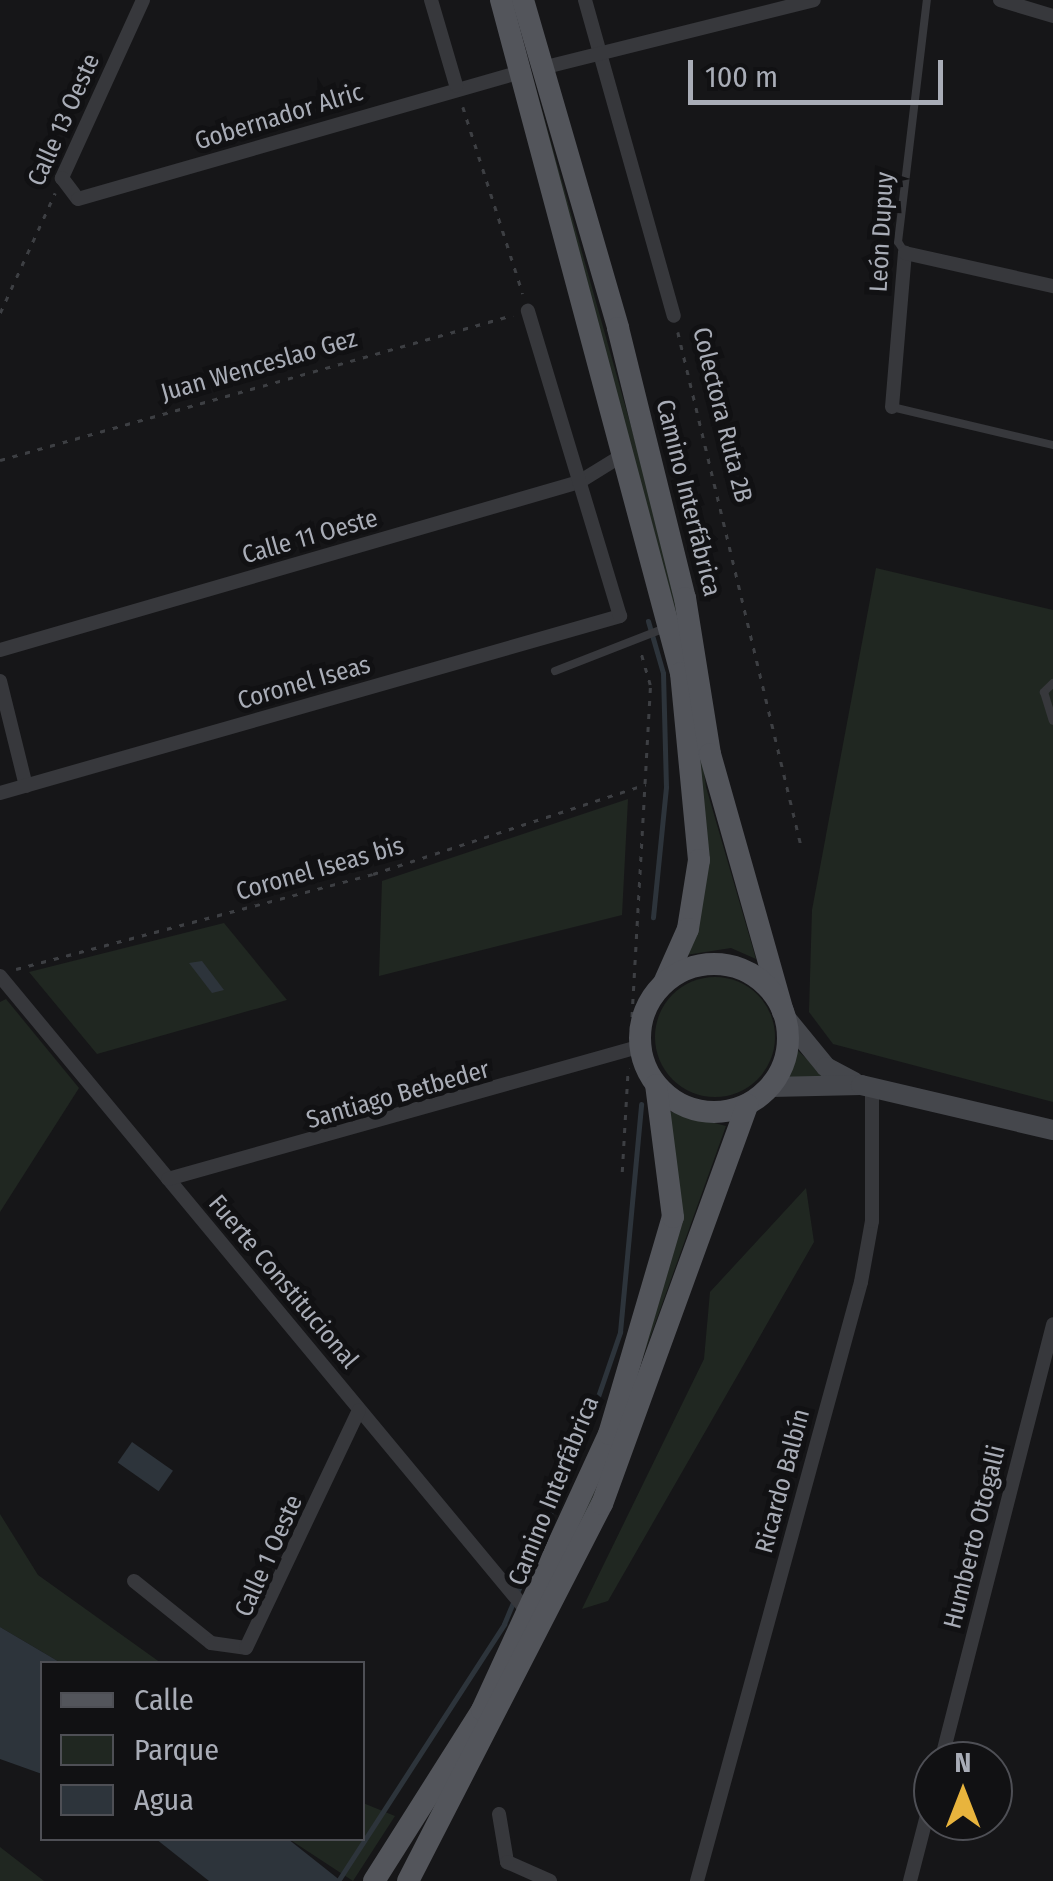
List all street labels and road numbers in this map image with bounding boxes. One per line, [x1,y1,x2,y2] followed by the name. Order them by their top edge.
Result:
[22,49,106,191] street label: Calle 13 Oeste
[191,77,367,157] street label: Gobernador Alric
[864,171,900,293] street label: León Dupuy
[158,324,360,408] street label: Juan Wenceslao Gez
[686,324,758,506] street label: Colectora Ruta 2B
[649,397,727,599] street label: Camino Interfábrica
[239,503,381,571] street label: Calle 11 Oeste
[234,650,374,716] street label: Coronel Iseas
[233,831,407,907] street label: Coronel Iseas bis
[303,1055,493,1135] street label: Santiago Betbeder
[202,1189,364,1375] street label: Fuerte Constitucional
[502,1392,606,1590] street label: Camino Interfábrica
[749,1406,817,1556] street label: Ricardo Balbín
[938,1442,1012,1632] street label: Humberto Otogalli
[229,1490,309,1622] street label: Calle 1 Oeste

